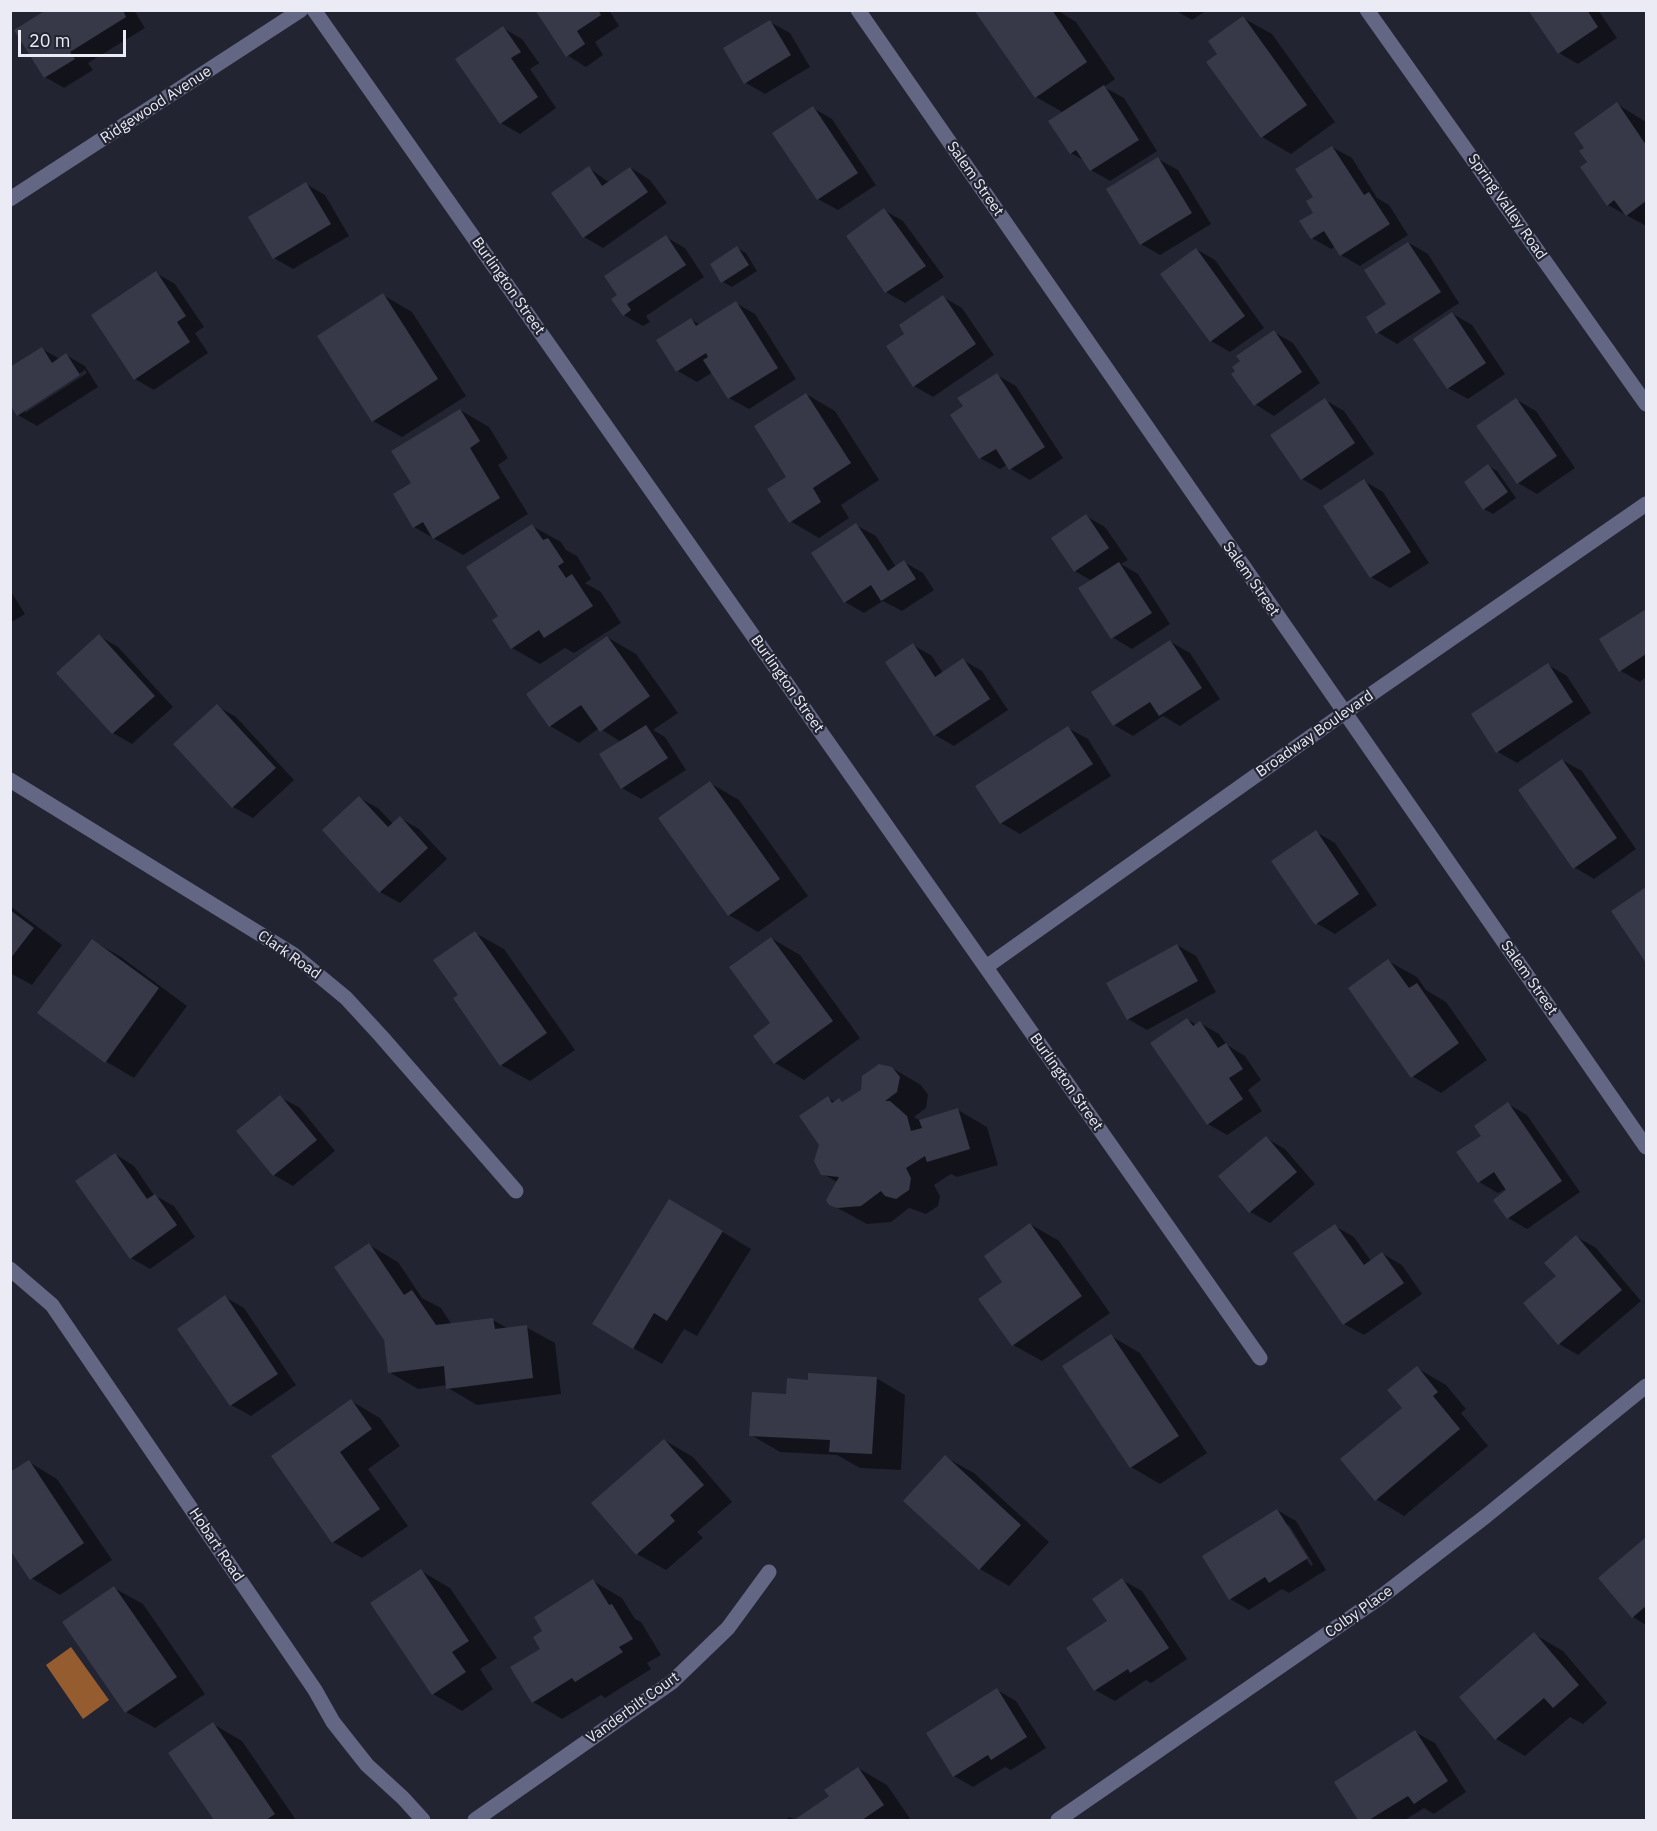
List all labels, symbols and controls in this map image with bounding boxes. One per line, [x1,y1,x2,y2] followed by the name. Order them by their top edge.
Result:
[21,18,129,56] scale bar
[29,29,71,52] text: 20 m
[97,62,215,148] street label: Ridgewood Avenue
[943,138,1007,220] street label: Salem Street
[1464,151,1550,263] street label: Spring Valley Road
[468,234,548,338] street label: Burlington Street
[1219,538,1283,620] street label: Salem Street
[747,632,827,736] street label: Burlington Street
[1253,687,1377,781] street label: Broadway Boulevard
[254,927,324,983] street label: Clark Road
[1497,937,1561,1019] street label: Salem Street
[1026,1030,1106,1134] street label: Burlington Street
[185,1505,247,1585] street label: Hobart Road
[1322,1582,1396,1642] street label: Colby Place
[583,1668,683,1748] street label: Vanderbilt Court

